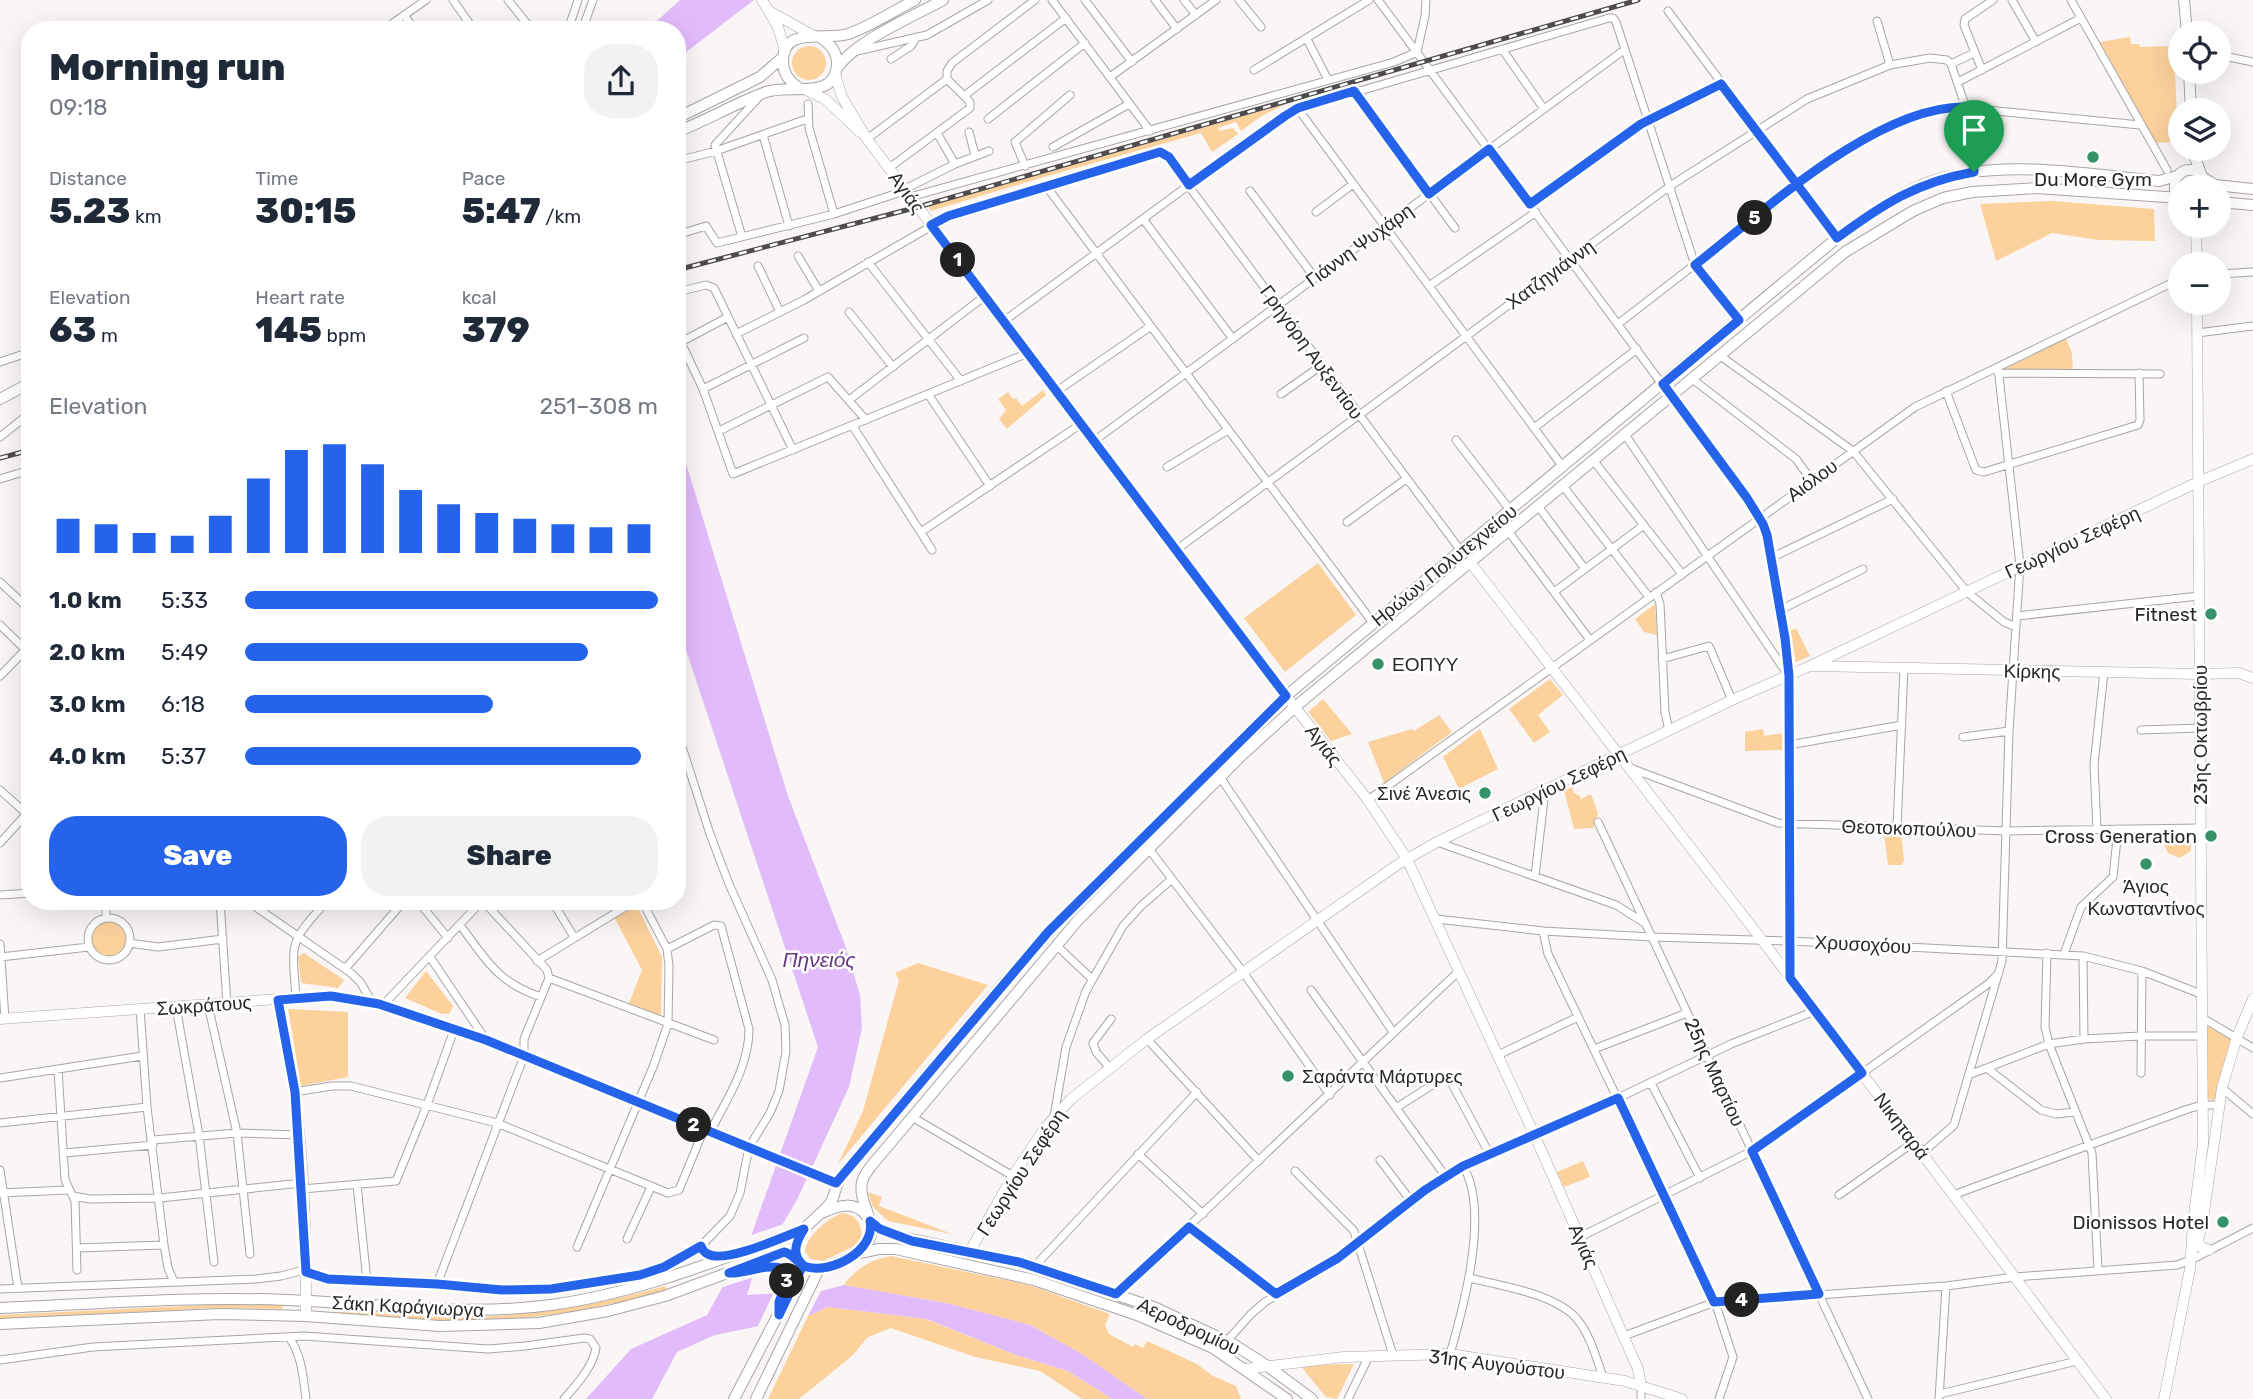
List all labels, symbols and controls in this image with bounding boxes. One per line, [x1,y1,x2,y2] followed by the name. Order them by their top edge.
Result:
[2168,21,2231,315] map controls
[2168,21,2231,84] button: locate
[49,44,286,90] text: Morning run
[584,44,658,118] button: share
[49,93,108,121] text: 09:18
[2168,98,2231,161] button: layers
[1944,100,2004,172] pin
[1955,111,1993,149] icon: arrive
[2085,149,2101,165] marker: Du More Gym
[49,167,127,190] text: Distance
[255,167,298,190] text: Time
[462,167,505,190] text: Pace
[884,167,929,218] street label: Αγιάς
[2034,168,2152,191] place label: Du More Gym
[2168,175,2231,238] button: +
[49,190,130,232] text: 5.23
[255,190,356,232] text: 30:15
[462,190,541,232] text: 5:47
[1301,199,1417,292] street label: Γιάννη Ψυχάρη
[1738,200,1772,235] pin: 5
[130,205,162,228] text: km
[541,205,581,228] text: /km
[1748,206,1761,229] text: 5
[1502,235,1599,314] street label: Χατζηγιάννη
[940,243,976,278] pin: 1
[953,248,962,271] text: 1
[2168,252,2231,315] button: −
[1255,281,1368,424] street label: Γρηγόρη Αυξεντίου
[49,286,130,309] text: Elevation
[255,286,345,309] text: Heart rate
[462,286,497,309] text: kcal
[49,309,96,351] text: 63
[255,309,322,351] text: 145
[462,309,530,351] text: 379
[96,324,118,347] text: m
[322,324,366,347] text: bpm
[49,392,148,420] text: Elevation
[539,392,658,420] text: 251–308 m
[1782,454,1842,507] street label: Αιόλου
[1367,500,1522,631] street label: Ηρώων Πολυτεχνείου
[2001,501,2143,584] street label: Γεωργίου Σεφέρη
[49,586,122,614] text: 1.0 km
[161,586,208,614] text: 5:33
[2135,603,2198,626] place label: Fitnest
[2203,606,2219,622] marker: Fitnest
[49,638,125,666] text: 2.0 km
[161,638,208,666] text: 5:49
[1392,653,1459,676] place label: ΕΟΠΥΥ
[1370,656,1386,672] marker: ΕΟΠΥΥ
[2003,660,2061,683] street label: Κίρκης
[2189,665,2212,805] street label: 23ης Οκτωβρίου
[49,690,126,718] text: 3.0 km
[161,690,205,718] text: 6:18
[1300,720,1347,771] street label: Αγιάς
[49,742,126,770] text: 4.0 km
[161,742,206,770] text: 5:37
[1488,742,1630,827] street label: Γεωργίου Σεφέρη
[1377,782,1471,805] place label: Σινέ Άνεσις
[1477,785,1493,801] marker: Σινέ Άνεσις
[1841,815,1977,842] street label: Θεοτοκοπούλου
[49,816,347,896] button: Save
[361,816,658,896] button: Share
[2045,825,2197,848] place label: Cross Generation
[2203,828,2219,844] marker: Cross Generation
[2138,856,2154,872] marker: Άγιος Κωνσταντίνος
[2087,875,2205,920] place label: Άγιος Κωνσταντίνος
[1814,930,1912,959] street label: Χρυσοχόου
[782,947,856,972] water label: Πηνειός
[156,991,252,1020] street label: Σωκράτους
[1679,1014,1750,1130] street label: 25ης Μαρτίου
[1302,1065,1463,1088] place label: Σαράντα Μάρτυρες
[1280,1068,1296,1084] marker: Σαράντα Μάρτυρες
[1869,1088,1934,1164] street label: Νικηταρά
[972,1105,1071,1240] street label: Γεωργίου Σεφέρη
[676,1108,712,1142] pin: 2
[687,1113,700,1136] text: 2
[2073,1211,2209,1234] place label: Dionissos Hotel
[2215,1214,2231,1230] marker: Dionissos Hotel
[1564,1220,1603,1272] street label: Αγιάς
[770,1264,804,1298] pin: 3
[780,1269,793,1292] text: 3
[1724,1282,1760,1318] pin: 4
[1735,1288,1748,1311] text: 4
[331,1291,485,1322] street label: Σάκη Καράγιωργα
[1134,1293,1244,1360] street label: Αεροδρομίου
[1428,1345,1566,1384] street label: 31ης Αυγούστου

